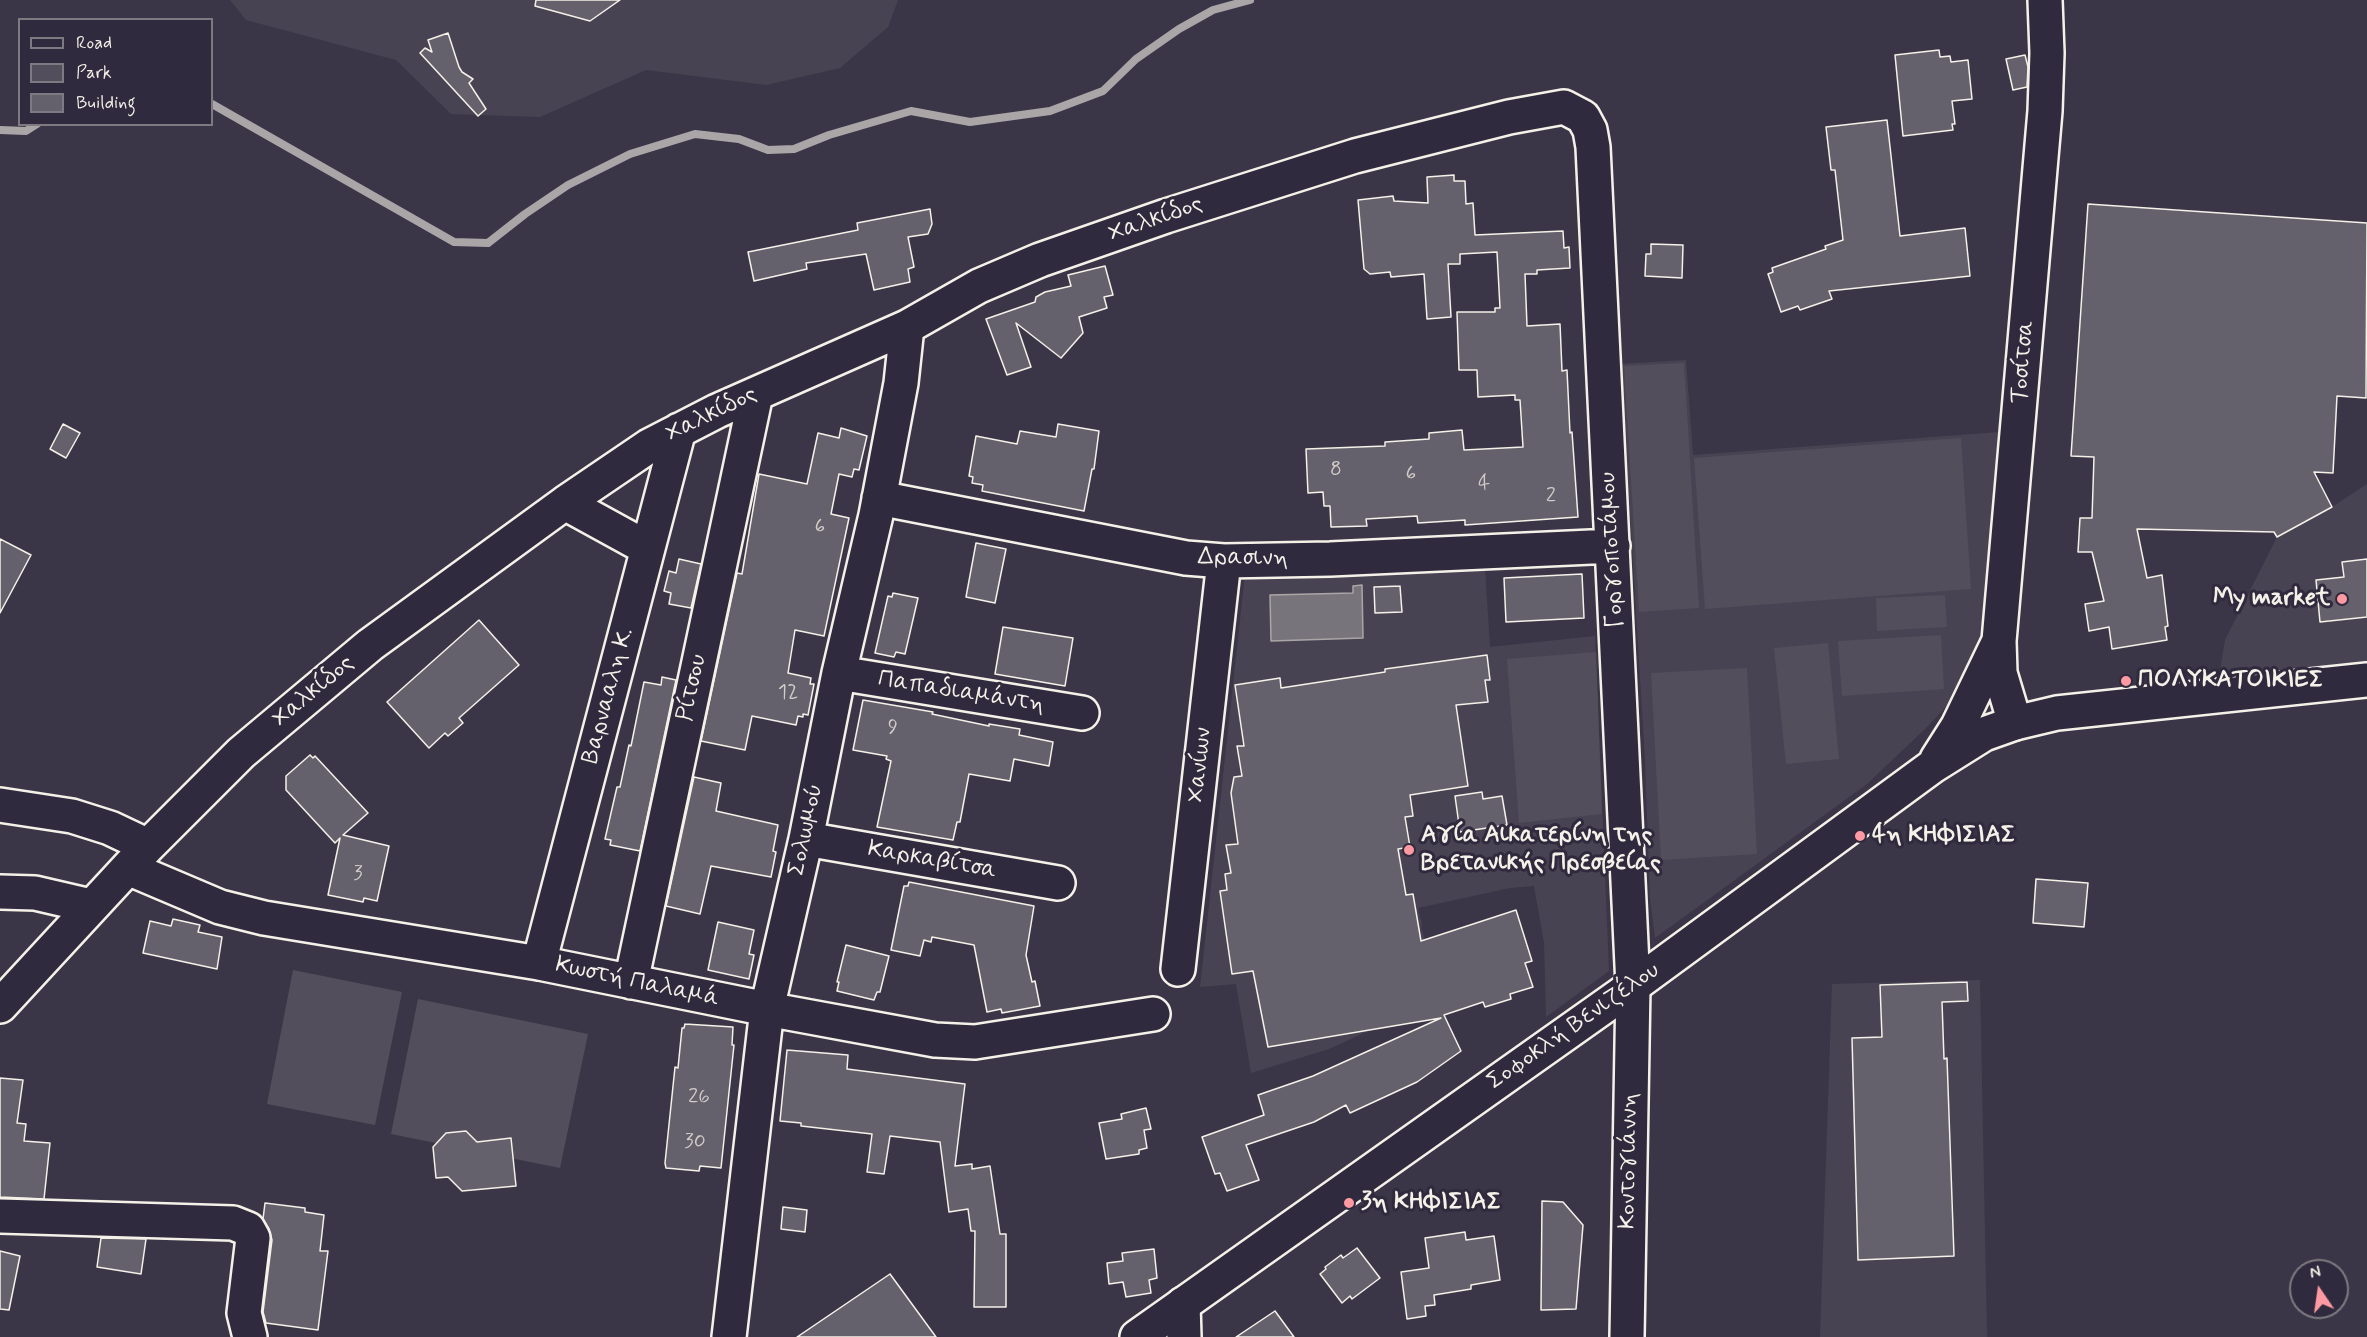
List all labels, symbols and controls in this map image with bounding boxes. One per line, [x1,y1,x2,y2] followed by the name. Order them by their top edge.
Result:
[18,18,213,126] legend
[76,31,112,55] text: Road
[76,61,112,85] text: Park
[76,91,136,115] text: Building
[1105,190,1207,250] street label: Χαλκίδος
[2006,319,2042,405] street label: Τοσίτσα
[662,381,762,449] street label: Χαλκίδος
[1330,458,1342,484] house number: 8
[1406,462,1416,488] house number: 6
[1595,471,1631,629] street label: Γοργοποτάμου
[1478,472,1490,498] house number: 4
[1546,484,1556,510] house number: 2
[815,515,825,541] house number: 6
[1197,544,1289,574] street label: Δρασινη
[2213,585,2330,613] place label: My market
[2335,592,2349,606] marker: My market
[577,625,641,767] street label: Βαρνααλη Κ.
[267,650,361,734] street label: Χαλκίδος
[672,652,714,724] street label: Ρίτσου
[876,666,1046,720] street label: Παπαδιαμάντη
[2138,667,2324,695] place label: ΠΟΛΥΚΑΤΟΙΚΙΕΣ
[2119,674,2133,688] marker: ΠΟΛΥΚΑΤΟΙΚΙΕΣ
[778,681,798,707] house number: 12
[888,716,898,742] house number: 9
[1183,726,1219,804] street label: Χανίων
[783,781,831,879] street label: Σολωμού
[1421,822,1661,878] place label: Αγία Αικατερίνη της Βρετανικής Πρεσβείας
[1872,822,2015,850] place label: 4η ΚΗΦΙΣΙΑΣ
[1853,829,1867,843] marker: 4η ΚΗΦΙΣΙΑΣ
[865,836,999,886] street label: Καρκαβίτσα
[1402,843,1416,857] marker: Αγία Αικατερίνη της Βρετανικής Πρεσβείας
[353,862,363,888] house number: 3
[553,952,721,1014] street label: Κωστή Παλαμά
[1482,957,1666,1097] street label: Σοφοκλή Βενιζέλου
[688,1085,710,1111] house number: 26
[1614,1092,1646,1230] street label: Κοντογιάννη
[684,1130,706,1156] house number: 30
[1361,1189,1501,1217] place label: 3η ΚΗΦΙΣΙΑΣ
[1342,1196,1356,1210] marker: 3η ΚΗΦΙΣΙΑΣ
[2289,1259,2349,1319] north arrow
[2308,1261,2323,1284] text: N

